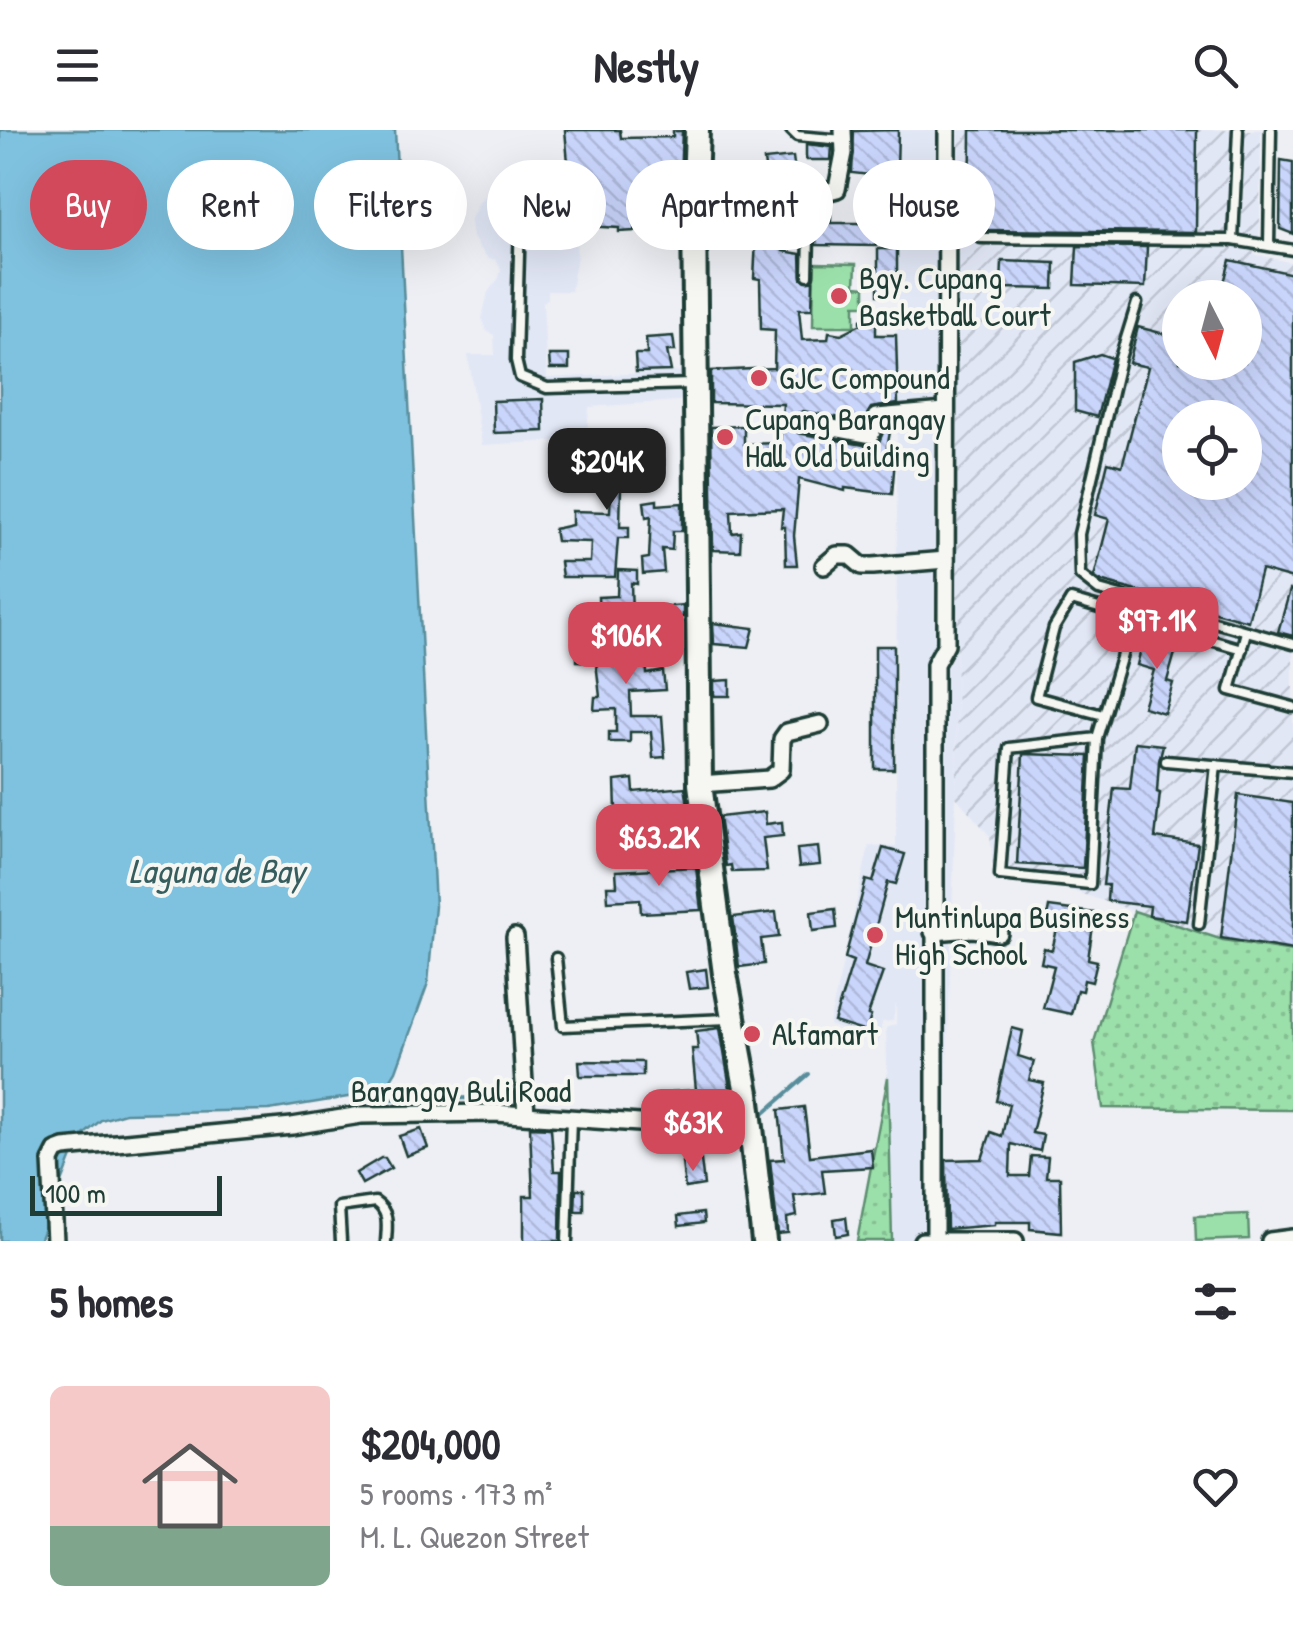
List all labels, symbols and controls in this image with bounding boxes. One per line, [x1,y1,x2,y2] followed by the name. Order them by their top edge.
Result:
[594,35,699,96] text: Nestly
[50,38,105,93] icon: menu
[1188,38,1243,93] icon: search
[30,160,147,250] chip: Buy
[167,160,294,250] chip: Rent
[314,160,467,250] chip: Filters
[487,160,606,250] chip: New
[626,160,833,250] chip: Apartment
[853,160,995,250] chip: House
[859,256,1052,336] place label: Bgy. Cupang Basketball Court
[1162,280,1262,380] north arrow
[1162,280,1262,500] map controls
[828,285,850,307] marker: Bgy. Cupang Basketball Court
[779,356,950,399] place label: GJC Compound
[748,367,770,389] marker: GJC Compound
[745,397,946,477] place label: Cupang Barangay Hall Old building
[1162,400,1262,500] button: locate
[714,426,736,448] marker: Cupang Barangay Hall Old building
[537,428,677,513] pin: $204K
[570,439,644,482] text: $204K
[1076,587,1238,672] pin: $97.1K
[1117,598,1197,641] text: $97.1K
[556,602,696,687] pin: $106K
[590,613,662,656] text: $106K
[578,804,740,889] pin: $63.2K
[618,815,700,858] text: $63.2K
[129,847,308,894] water label: Laguna de Bay
[895,895,1129,975] place label: Muntinlupa Business High School
[864,924,886,946] marker: Muntinlupa Business High School
[772,1012,879,1055] place label: Alfamart
[741,1023,763,1045] marker: Alfamart
[351,1069,571,1112] street label: Barangay Buli Road
[634,1089,752,1174] pin: $63K
[663,1100,723,1143] text: $63K
[30,1171,222,1216] scale bar
[45,1174,106,1212] text: 100 m
[50,1273,173,1330] text: 5 homes
[1188,1274,1243,1329] icon: filters
[360,1415,500,1472] text: $204,000
[130,1426,250,1546] icon: home
[1188,1459,1243,1514] icon: heart
[360,1472,552,1515] text: 5 rooms · 173 m²
[360,1515,589,1558] text: M. L. Quezon Street

